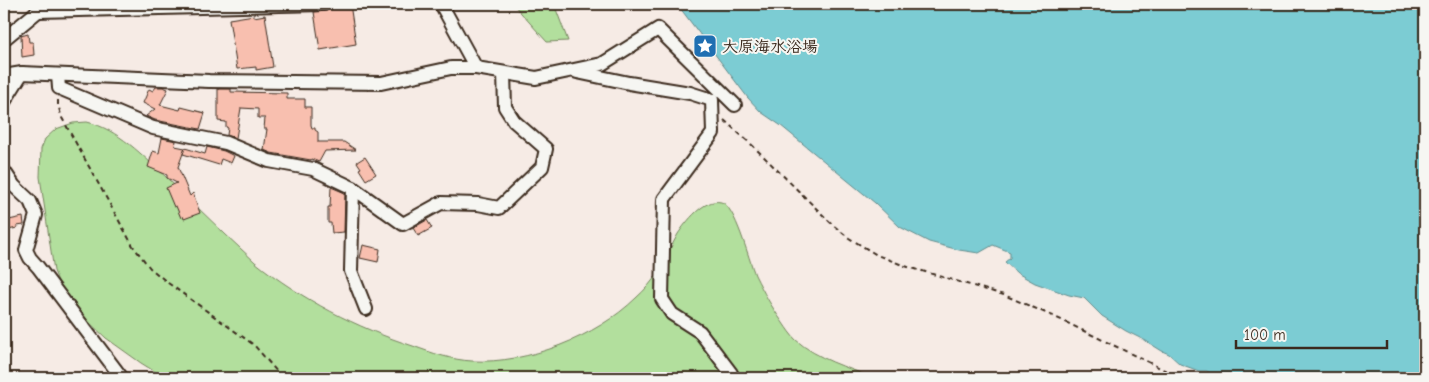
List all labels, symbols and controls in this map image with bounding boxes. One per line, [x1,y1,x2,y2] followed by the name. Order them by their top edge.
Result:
[692,33,718,59] place icon: 大原海水浴場
[722,38,818,56] place label: 大原海水浴場
[1236,317,1388,349] scale bar
[1244,326,1286,344] text: 100 m

